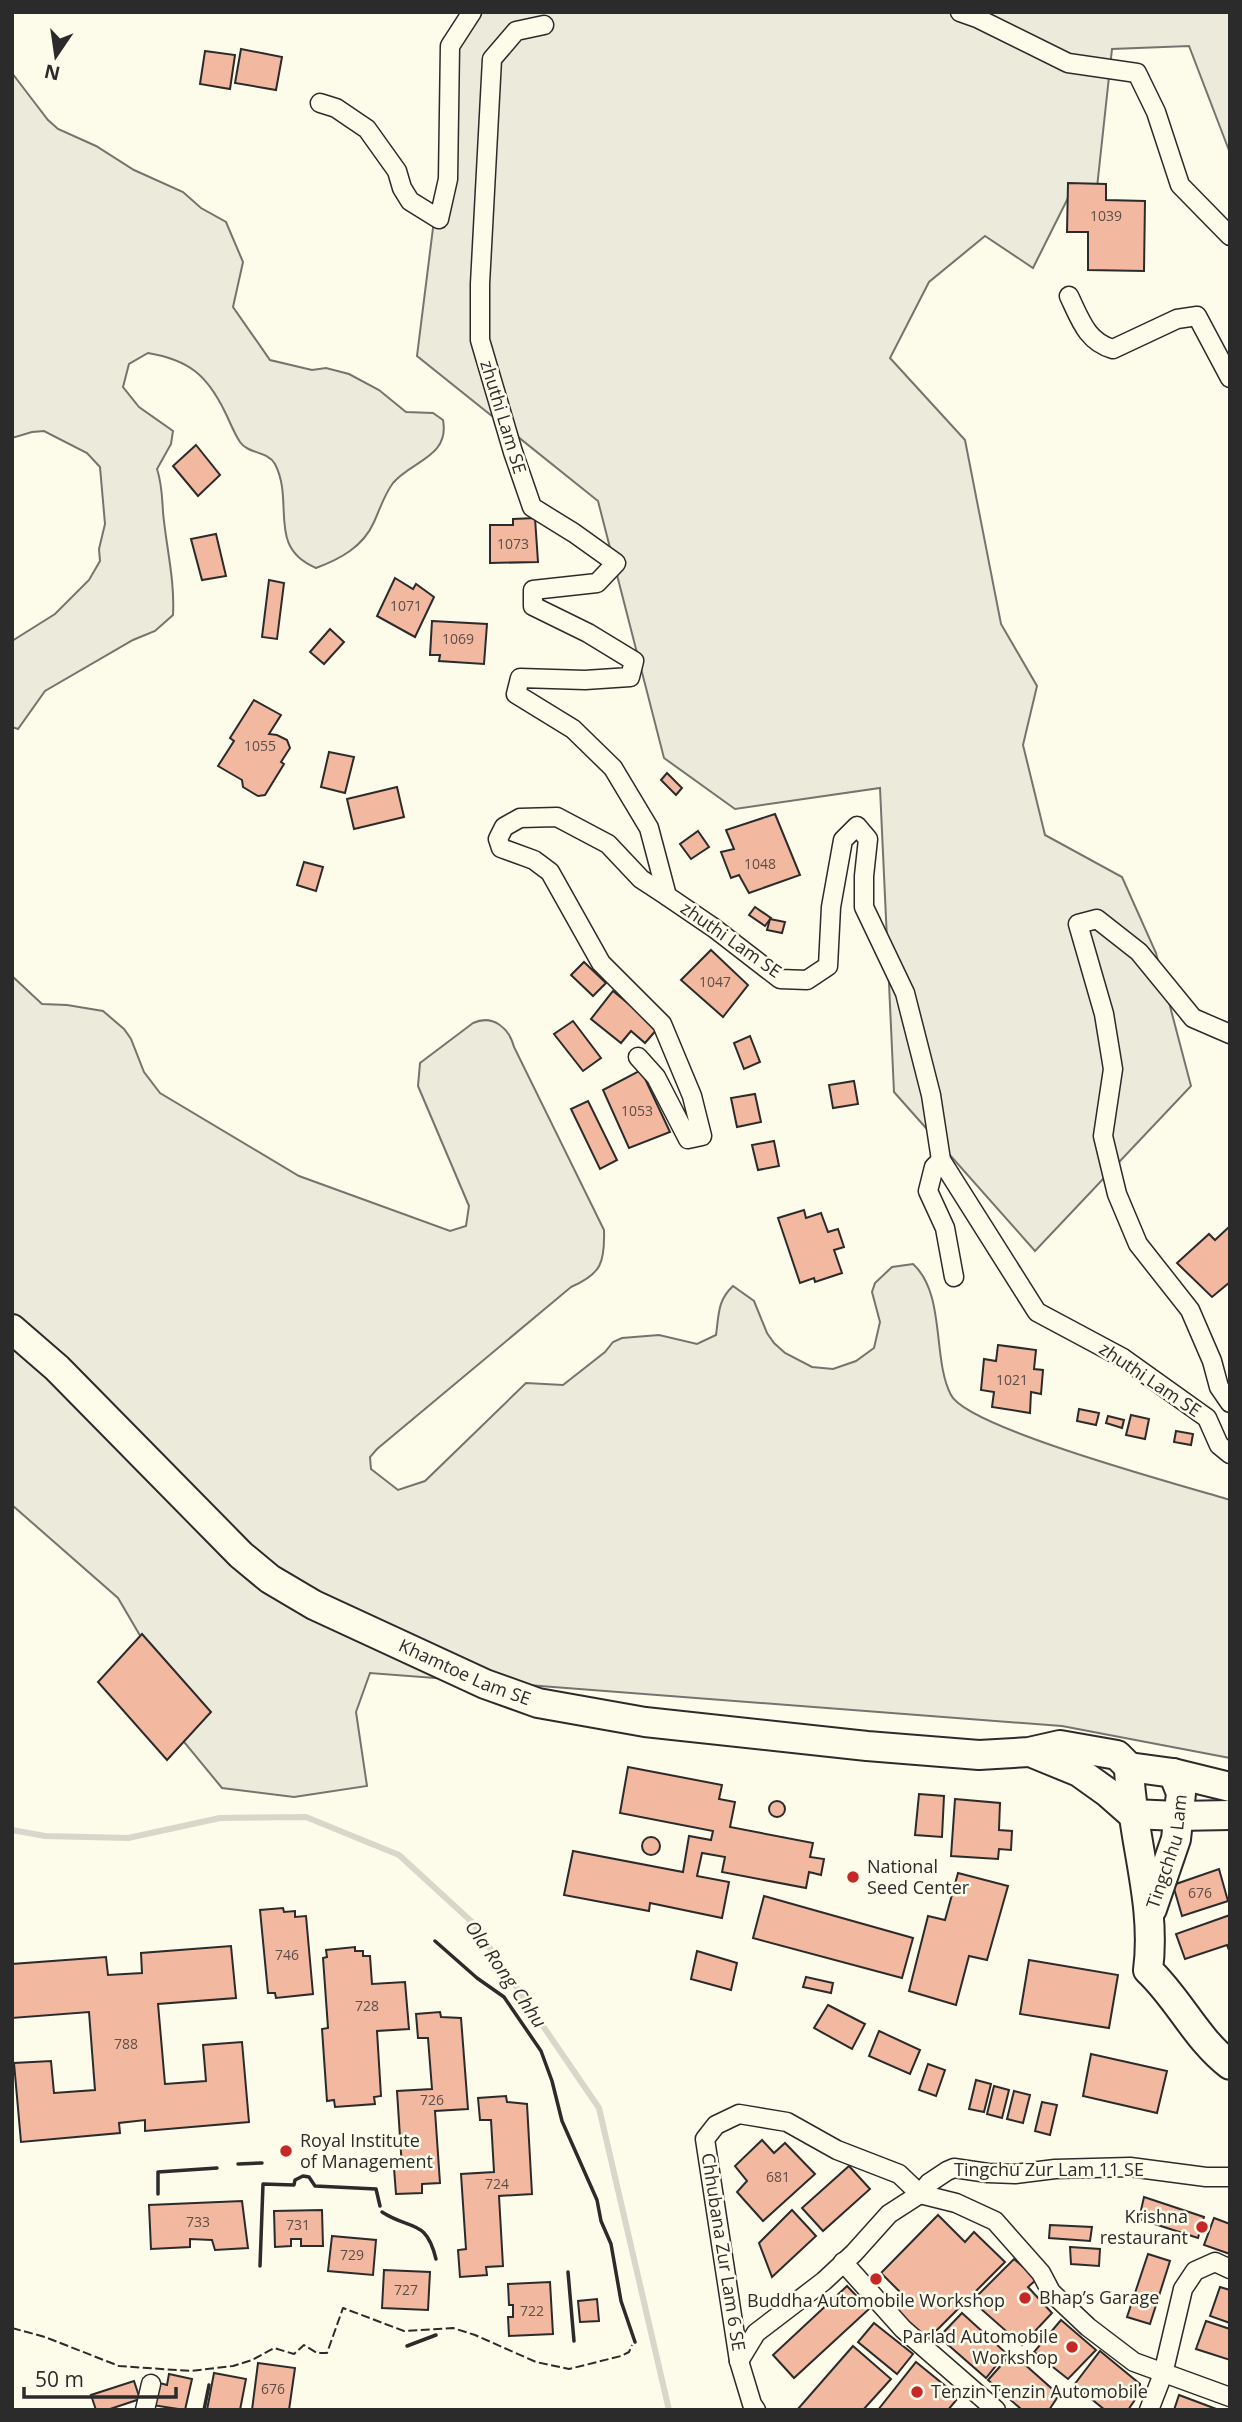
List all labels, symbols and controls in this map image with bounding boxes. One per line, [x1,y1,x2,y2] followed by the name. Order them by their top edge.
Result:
[21,21,91,91] north arrow
[42,58,63,87] text: N
[1090,206,1122,225] house number: 1039
[475,357,533,477] street label: zhuthi Lam SE
[497,534,529,553] house number: 1073
[390,596,422,615] house number: 1071
[442,629,474,648] house number: 1069
[244,736,276,755] house number: 1055
[744,854,776,873] house number: 1048
[676,896,787,983] street label: zhuthi Lam SE
[699,972,731,991] house number: 1047
[621,1101,653,1120] house number: 1053
[1095,1336,1206,1422] street label: zhuthi Lam SE
[996,1370,1028,1389] house number: 1021
[395,1633,534,1710] street label: Khamtoe Lam SE
[1140,1793,1192,1912] street label: Tingchhu Lam
[867,1854,970,1899] place label: National Seed Center
[845,1869,861,1885] marker: National Seed Center
[1188,1883,1212,1902] house number: 676
[459,1915,553,2033] water label: Ola Rong Chhu
[275,1945,299,1964] house number: 746
[355,1996,379,2015] house number: 728
[114,2034,138,2053] house number: 788
[420,2090,444,2109] house number: 726
[300,2128,433,2173] place label: Royal Institute of Management
[278,2143,294,2159] marker: Royal Institute of Management
[696,2151,751,2353] street label: Chhubana Zur Lam 6 SE
[954,2157,1144,2181] street label: Tingchu Zur Lam 11 SE
[766,2167,790,2186] house number: 681
[485,2174,509,2193] house number: 724
[1100,2204,1188,2249] place label: Krishna restaurant
[186,2212,210,2231] house number: 733
[286,2215,310,2234] house number: 731
[1194,2219,1210,2235] marker: Krishna restaurant
[340,2245,364,2264] house number: 729
[868,2271,884,2287] marker: Buddha Automobile Workshop
[394,2280,418,2299] house number: 727
[1039,2285,1159,2309] place label: Bhap’s Garage
[747,2288,1005,2312] place label: Buddha Automobile Workshop
[1017,2290,1033,2306] marker: Bhap’s Garage
[520,2301,544,2320] house number: 722
[902,2324,1058,2369] place label: Parlad Automobile Workshop
[1064,2339,1080,2355] marker: Parlad Automobile Workshop
[24,2356,177,2400] scale bar
[35,2365,84,2393] text: 50 m
[261,2379,285,2398] house number: 676
[931,2379,1148,2403] place label: Tenzin Tenzin Automobile
[909,2384,925,2400] marker: Tenzin Tenzin Automobile

